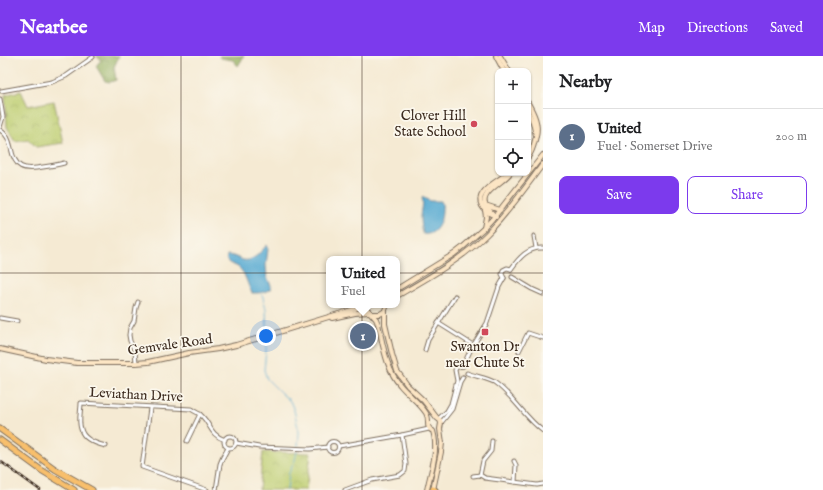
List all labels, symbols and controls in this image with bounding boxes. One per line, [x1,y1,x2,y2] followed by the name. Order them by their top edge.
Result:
[20,16,87,40] text: Nearbee
[638,19,665,37] text: Map
[687,19,748,37] text: Directions
[770,19,803,37] text: Saved
[495,68,531,176] map controls
[495,68,531,104] button: +
[559,72,612,93] text: Nearby
[495,104,531,140] button: −
[394,107,466,141] place label: Clover Hill State School
[469,119,479,129] marker: Clover Hill State School
[597,119,641,138] text: United
[570,128,574,145] text: 1
[775,128,807,145] text: 200 m
[597,138,713,155] text: Fuel · Somerset Drive
[495,140,531,176] button: locate
[559,176,679,214] button: Save
[687,176,807,214] button: Share
[326,256,400,308] popup
[341,264,385,283] text: United
[341,283,365,300] text: Fuel
[350,321,376,351] pin: 1
[256,326,276,346] your location
[480,327,490,337] marker: Swanton Dr near Chute St
[127,330,214,360] street label: Gemvale Road
[445,338,525,372] place label: Swanton Dr near Chute St
[89,384,184,406] street label: Leviathan Drive

